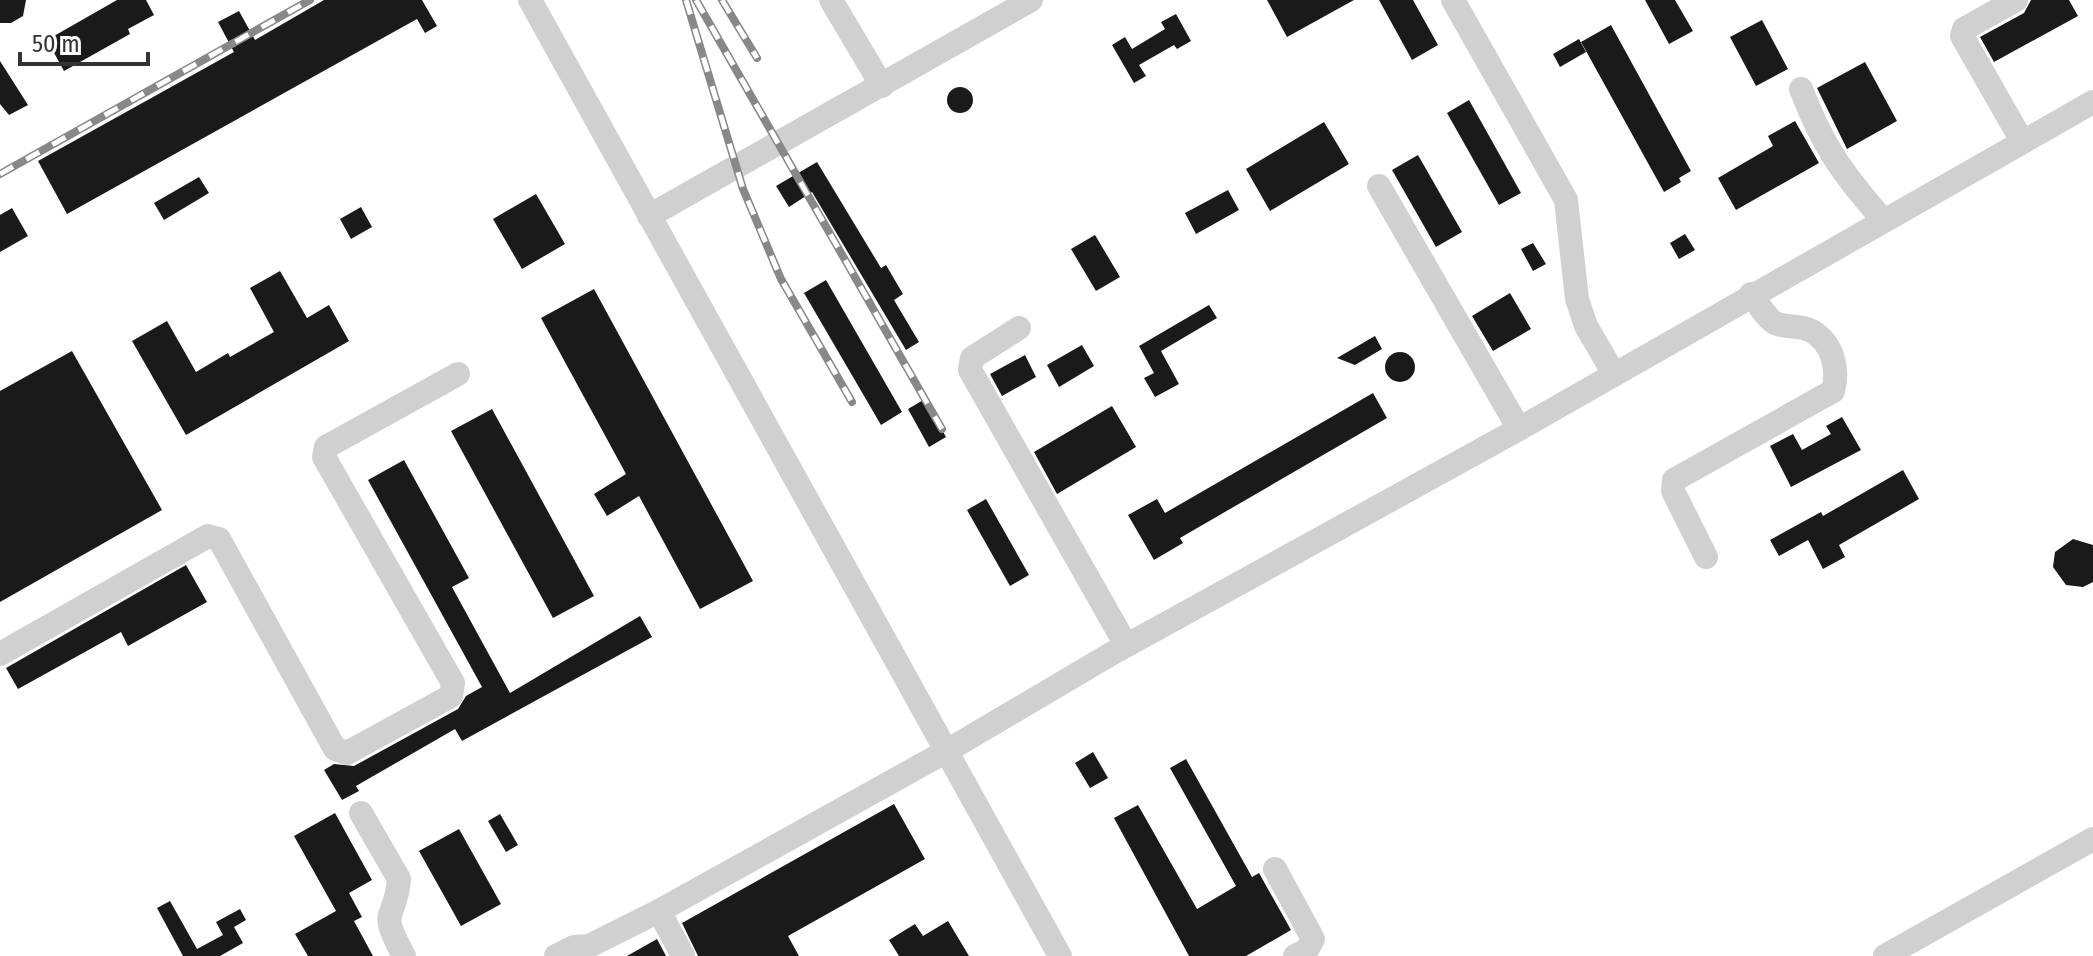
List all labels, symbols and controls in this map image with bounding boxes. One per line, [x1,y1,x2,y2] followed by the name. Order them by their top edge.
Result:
[20,16,148,66] scale bar
[32,30,80,58] text: 50 m

